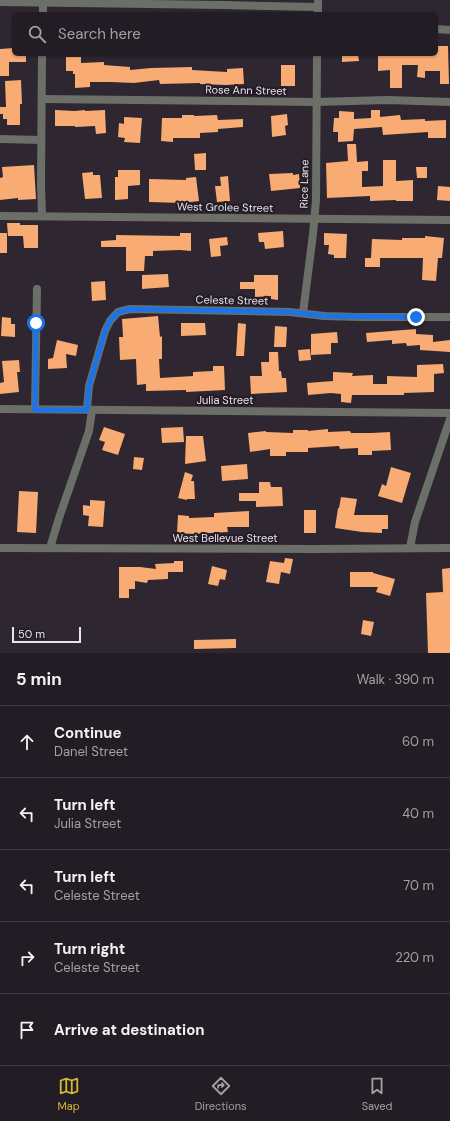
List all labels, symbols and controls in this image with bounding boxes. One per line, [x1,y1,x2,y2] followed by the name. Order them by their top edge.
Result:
[12,12,438,56] search box
[26,23,48,45] icon: search
[58,24,141,44] text: Search here
[205,82,287,98] street label: Rose Ann Street
[297,159,311,209] street label: Rice Lane
[177,199,273,215] street label: West Grolee Street
[196,292,268,308] street label: Celeste Street
[407,308,425,326] route end
[27,314,45,332] route start
[197,393,254,407] street label: Julia Street
[172,531,278,545] street label: West Bellevue Street
[12,625,81,644] scale bar
[18,627,45,641] text: 50 m
[16,668,62,690] text: 5 min
[357,671,434,688] text: Walk · 390 m
[54,723,122,743] text: Continue
[16,731,38,753] icon: ahead
[402,733,434,750] text: 60 m
[54,743,128,760] text: Danel Street
[54,795,115,815] text: Turn left
[16,803,38,825] icon: left
[402,805,434,822] text: 40 m
[54,815,121,832] text: Julia Street
[54,867,115,887] text: Turn left
[16,875,38,897] icon: left
[403,877,434,894] text: 70 m
[54,887,140,904] text: Celeste Street
[54,939,125,959] text: Turn right
[16,947,38,969] icon: right
[395,949,434,966] text: 220 m
[54,959,140,976] text: Celeste Street
[16,1019,38,1041] icon: arrive
[54,1020,205,1040] text: Arrive at destination
[58,1075,80,1113] tab: Map
[195,1075,247,1113] tab: Directions
[362,1075,392,1113] tab: Saved

